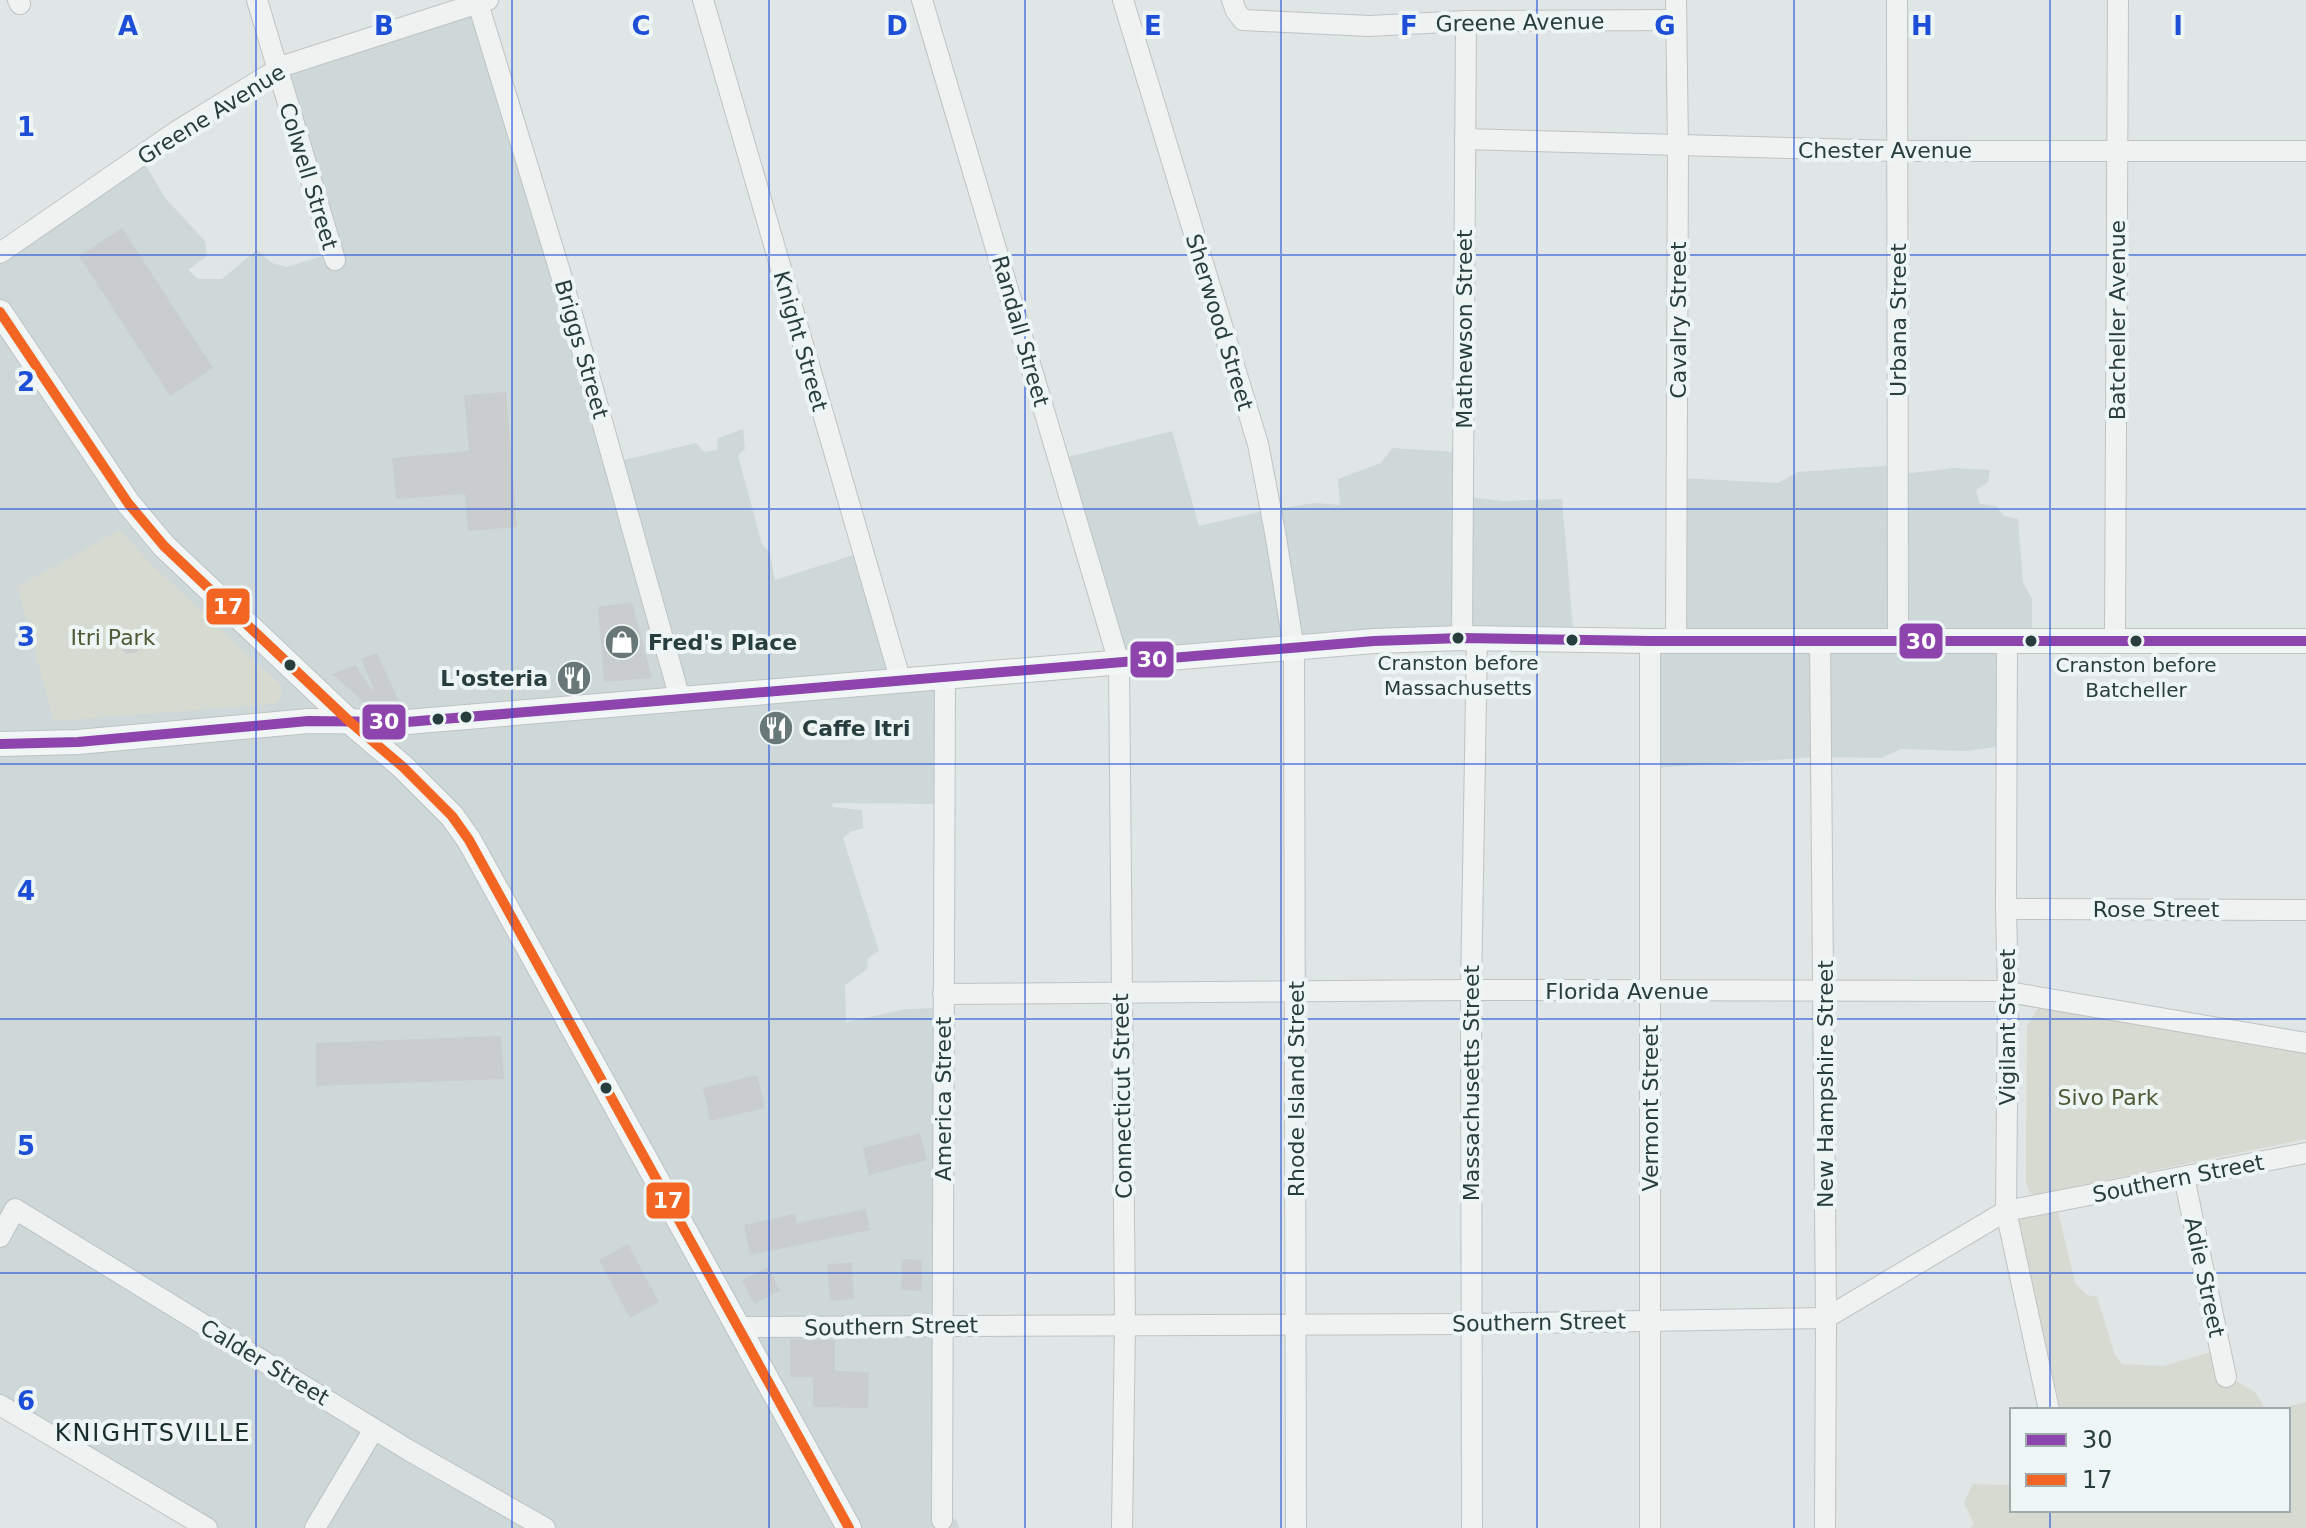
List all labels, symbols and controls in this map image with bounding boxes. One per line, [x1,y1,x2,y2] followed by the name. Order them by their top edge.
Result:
[1435,9,1605,36] street label: Greene Avenue
[118,11,138,41] text: A
[374,11,394,41] text: B
[631,11,651,41] text: C
[886,11,908,41] text: D
[1144,11,1162,41] text: E
[1400,11,1418,41] text: F
[1654,11,1676,41] text: G
[1911,11,1933,41] text: H
[2173,11,2183,41] text: I
[133,59,290,170] street label: Greene Avenue
[274,100,343,253] street label: Colwell Street
[17,112,35,142] text: 1
[1798,138,1972,163] street label: Chester Avenue
[2105,220,2130,420] street label: Batcheller Avenue
[1452,229,1477,429] street label: Mathewson Street
[1181,231,1258,414] street label: Sherwood Street
[1666,241,1691,399] street label: Cavalry Street
[1886,243,1911,397] street label: Urbana Street
[987,253,1054,410] street label: Randall Street
[769,268,833,415] street label: Knight Street
[550,277,613,422] street label: Briggs Street
[17,367,35,397] text: 2
[205,587,251,626] line badge: 17
[213,594,243,619] text: 17
[17,622,35,652] text: 3
[1898,622,1944,660] line badge: 30
[603,623,641,661] shop icon: Fred's Place
[71,625,156,650] park label: Itri Park
[1906,629,1936,654] text: 30
[648,630,797,655] place label: Fred's Place
[1450,630,1466,646] marker: Cranston before Massachusetts
[1564,632,1580,648] unlabelled marker
[2023,633,2039,649] unlabelled marker
[2128,633,2144,649] marker: Cranston before Batcheller
[1129,640,1175,679] line badge: 30
[1137,647,1167,672] text: 30
[1377,651,1539,700] place label: Cranston before Massachusetts
[2055,653,2217,702] place label: Cranston before Batcheller
[282,657,298,673] unlabelled marker
[555,659,593,697] restaurant icon: L'osteria
[440,666,548,691] place label: L'osteria
[361,703,407,741] line badge: 30
[369,709,399,734] text: 30
[458,709,474,725] unlabelled marker
[757,709,795,747] restaurant icon: Caffe Itri
[430,711,446,727] unlabelled marker
[802,716,911,741] place label: Caffe Itri
[17,876,35,906] text: 4
[2093,897,2220,922] street label: Rose Street
[1995,948,2020,1105] street label: Vigilant Street
[1813,960,1838,1208] street label: New Hampshire Street
[1459,964,1484,1201] street label: Massachusetts Street
[1545,979,1709,1004] street label: Florida Avenue
[1284,980,1309,1197] street label: Rhode Island Street
[1108,993,1137,1199] street label: Connecticut Street
[931,1016,956,1181] street label: America Street
[1638,1024,1663,1191] street label: Vermont Street
[598,1080,614,1096] unlabelled marker
[2057,1085,2159,1110] park label: Sivo Park
[17,1131,35,1161] text: 5
[2090,1150,2266,1207] street label: Southern Street
[645,1181,691,1220] line badge: 17
[653,1188,683,1213] text: 17
[2180,1215,2230,1340] street label: Adie Street
[1452,1308,1627,1337] street label: Southern Street
[804,1312,979,1341] street label: Southern Street
[196,1314,334,1411] street label: Calder Street
[17,1386,35,1416] text: 6
[2010,1408,2290,1512] legend
[55,1419,251,1447] district label: KNIGHTSVILLE
[2082,1426,2113,1454] text: 30
[2082,1466,2113,1494] text: 17

